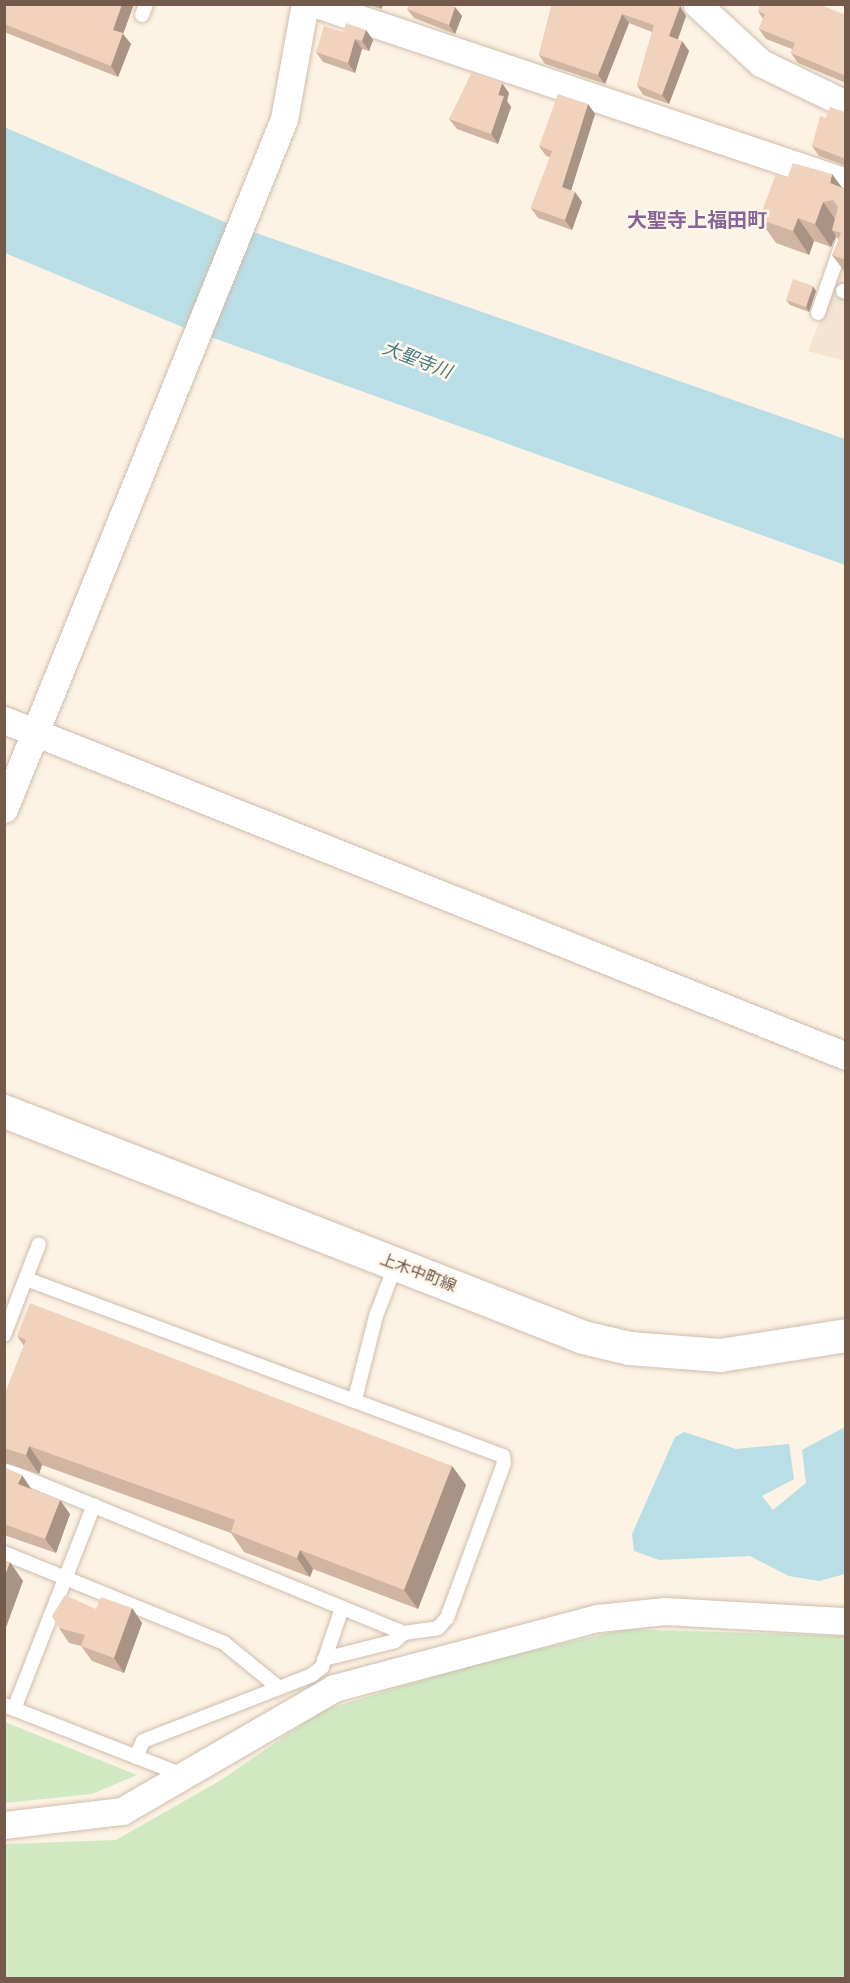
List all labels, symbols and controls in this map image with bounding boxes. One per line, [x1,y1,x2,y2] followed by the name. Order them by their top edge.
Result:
[627,208,767,232] district label: 大聖寺上福田町
[380,337,454,383] water label: 大聖寺川
[377,1250,459,1296] street label: 上木中町線

